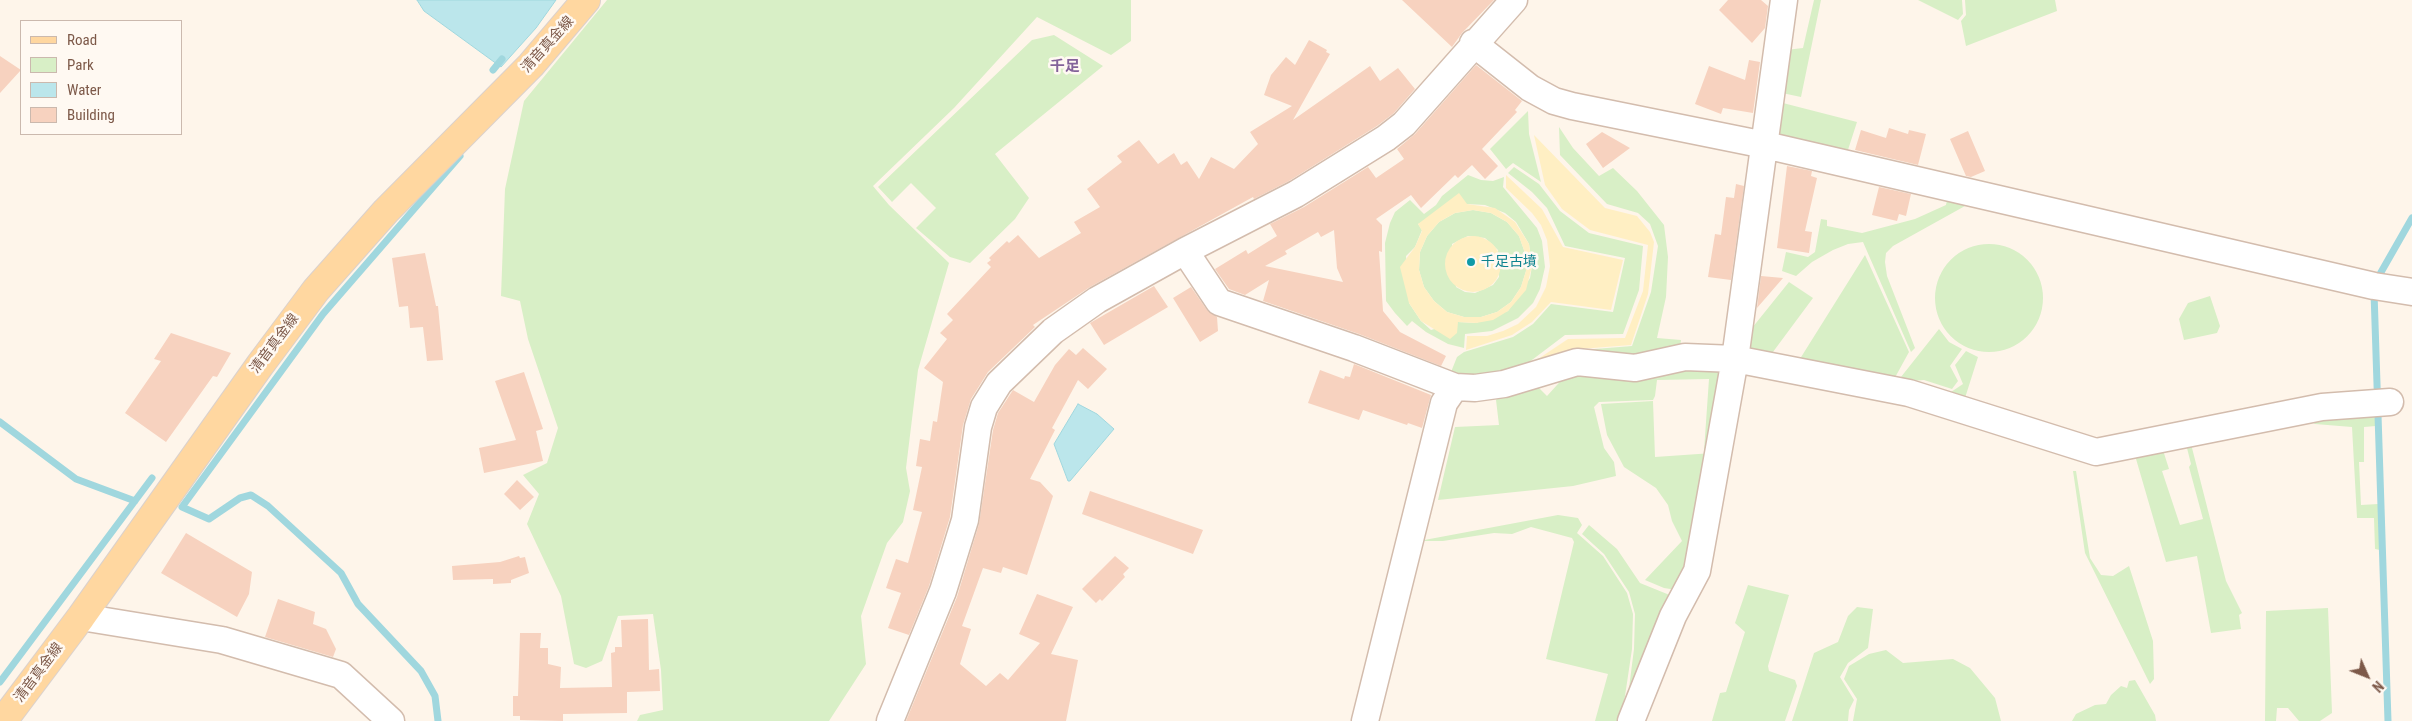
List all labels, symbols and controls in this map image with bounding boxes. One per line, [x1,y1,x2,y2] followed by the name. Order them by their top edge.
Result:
[518,13,578,77] street label: 清音真金線
[20,20,182,135] legend
[67,31,97,49] text: Road
[67,56,94,74] text: Park
[1050,58,1080,76] district label: 千足
[67,81,101,99] text: Water
[67,106,115,124] text: Building
[1481,254,1537,270] place label: 千足古墳
[1465,256,1477,268] marker: 千足古墳
[247,311,303,377] street label: 清音真金線
[11,640,67,706] street label: 清音真金線
[2342,651,2392,701] north arrow
[2369,678,2387,695] text: N

